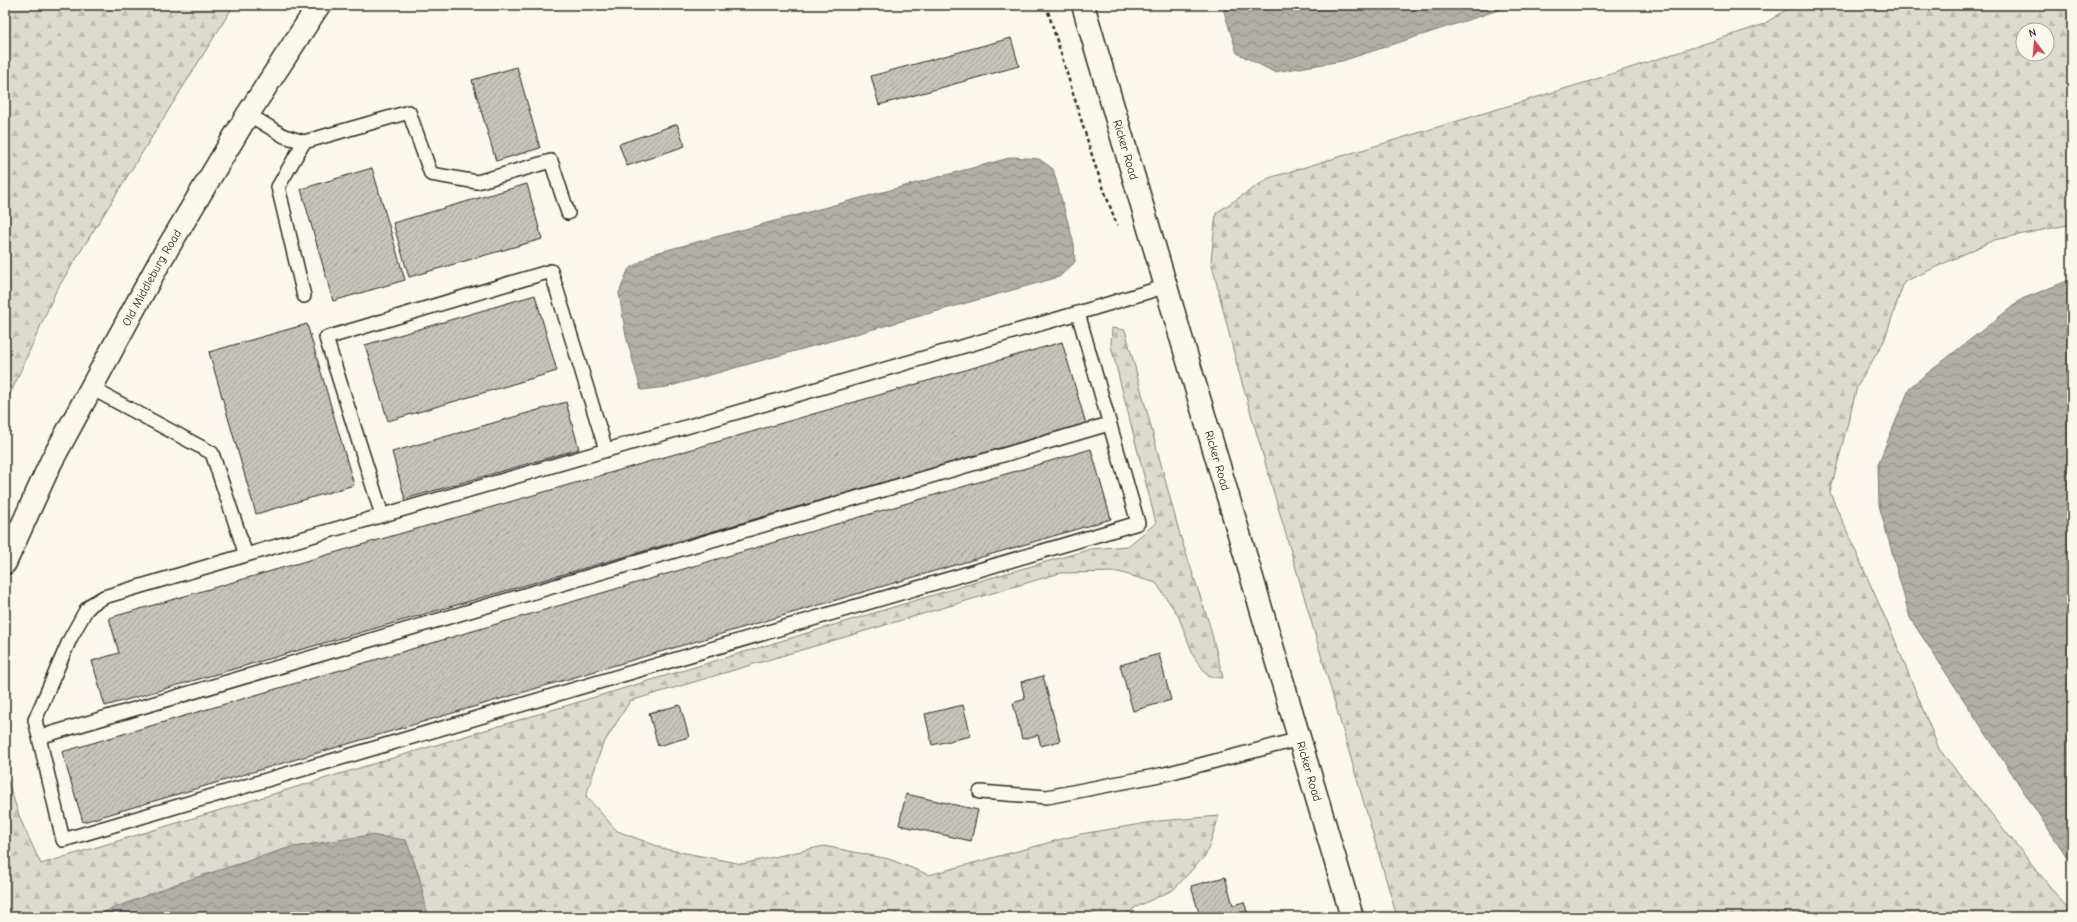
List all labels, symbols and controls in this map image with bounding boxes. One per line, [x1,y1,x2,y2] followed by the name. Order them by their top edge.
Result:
[2015,22,2055,62] north arrow
[2027,26,2038,40] text: N
[1110,118,1141,182] street label: Ricker Road
[119,227,184,328] street label: Old Middleburg Road
[1202,429,1233,492] street label: Ricker Road
[1294,740,1325,803] street label: Ricker Road

